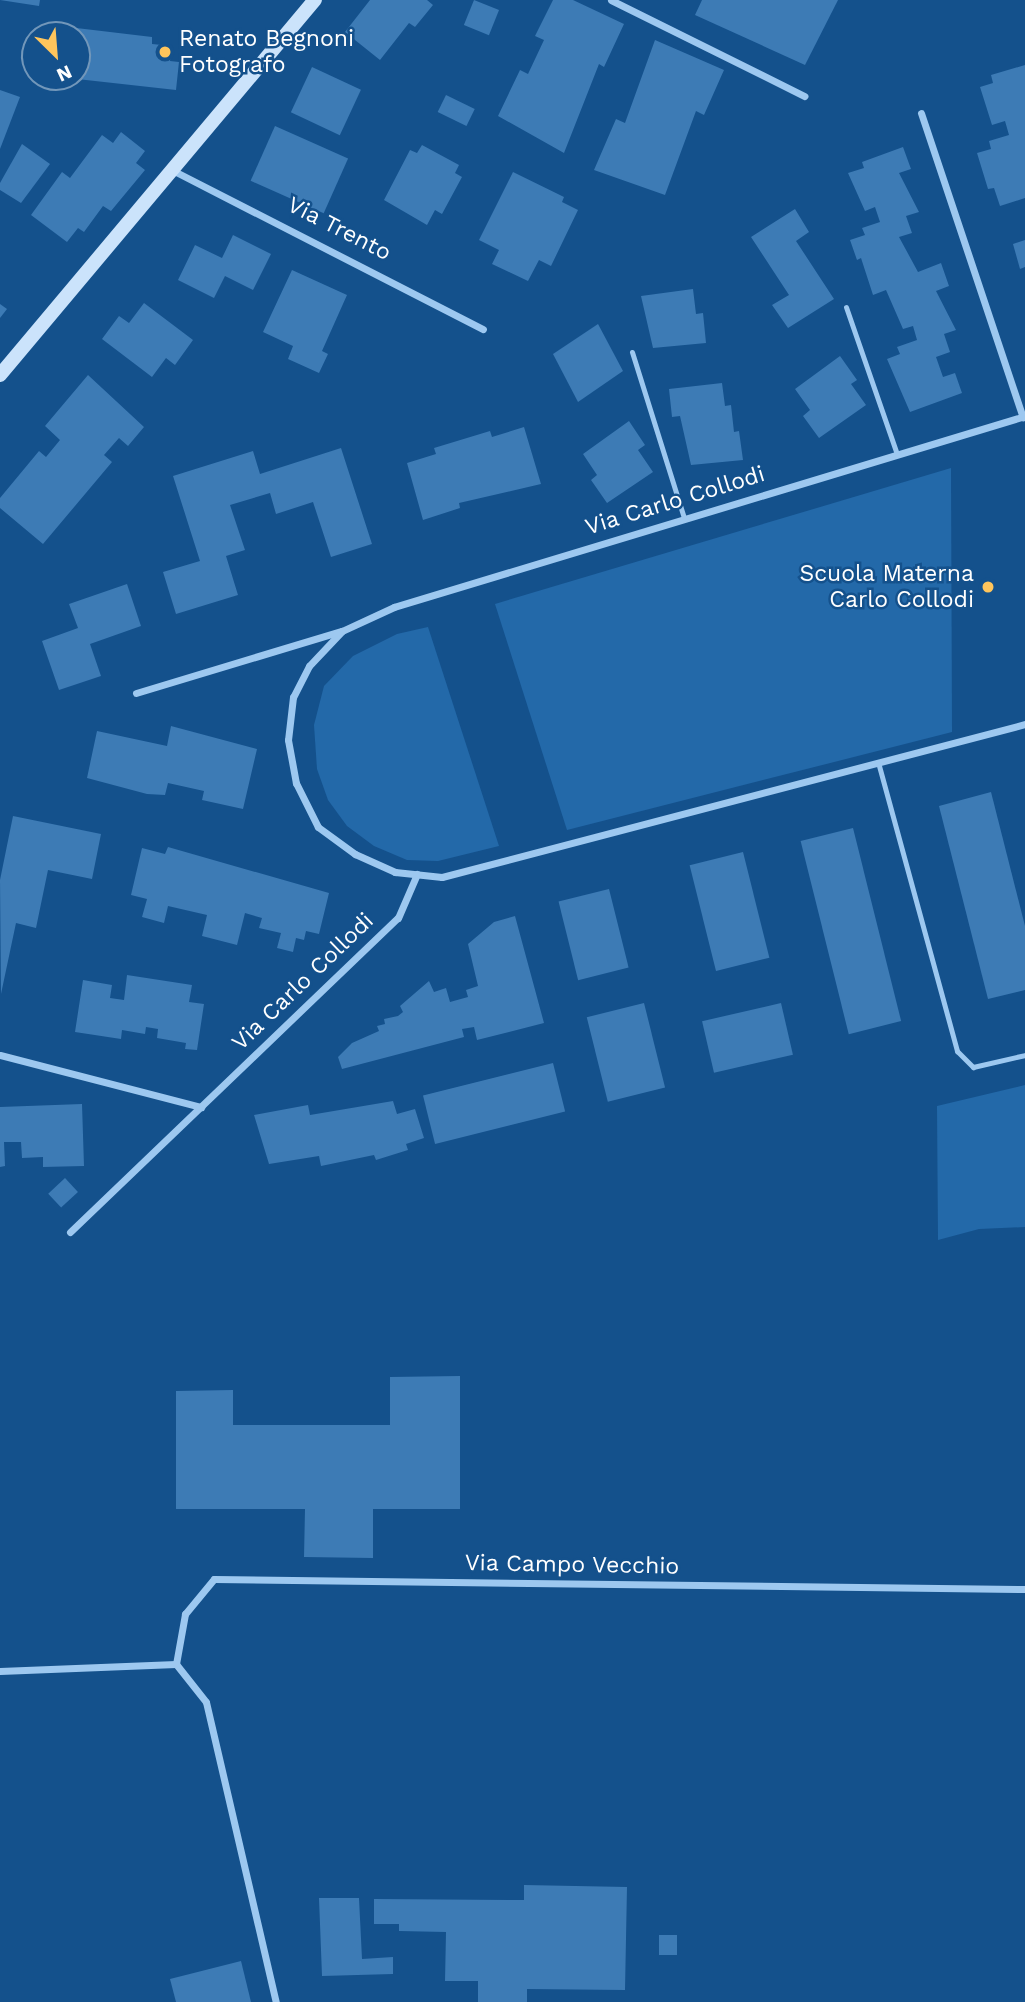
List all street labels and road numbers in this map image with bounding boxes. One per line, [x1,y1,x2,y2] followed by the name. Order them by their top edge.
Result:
[282,191,396,267] street label: Via Trento
[582,461,768,541] street label: Via Carlo Collodi
[226,907,380,1057] street label: Via Carlo Collodi
[464,1549,680,1581] street label: Via Campo Vecchio

